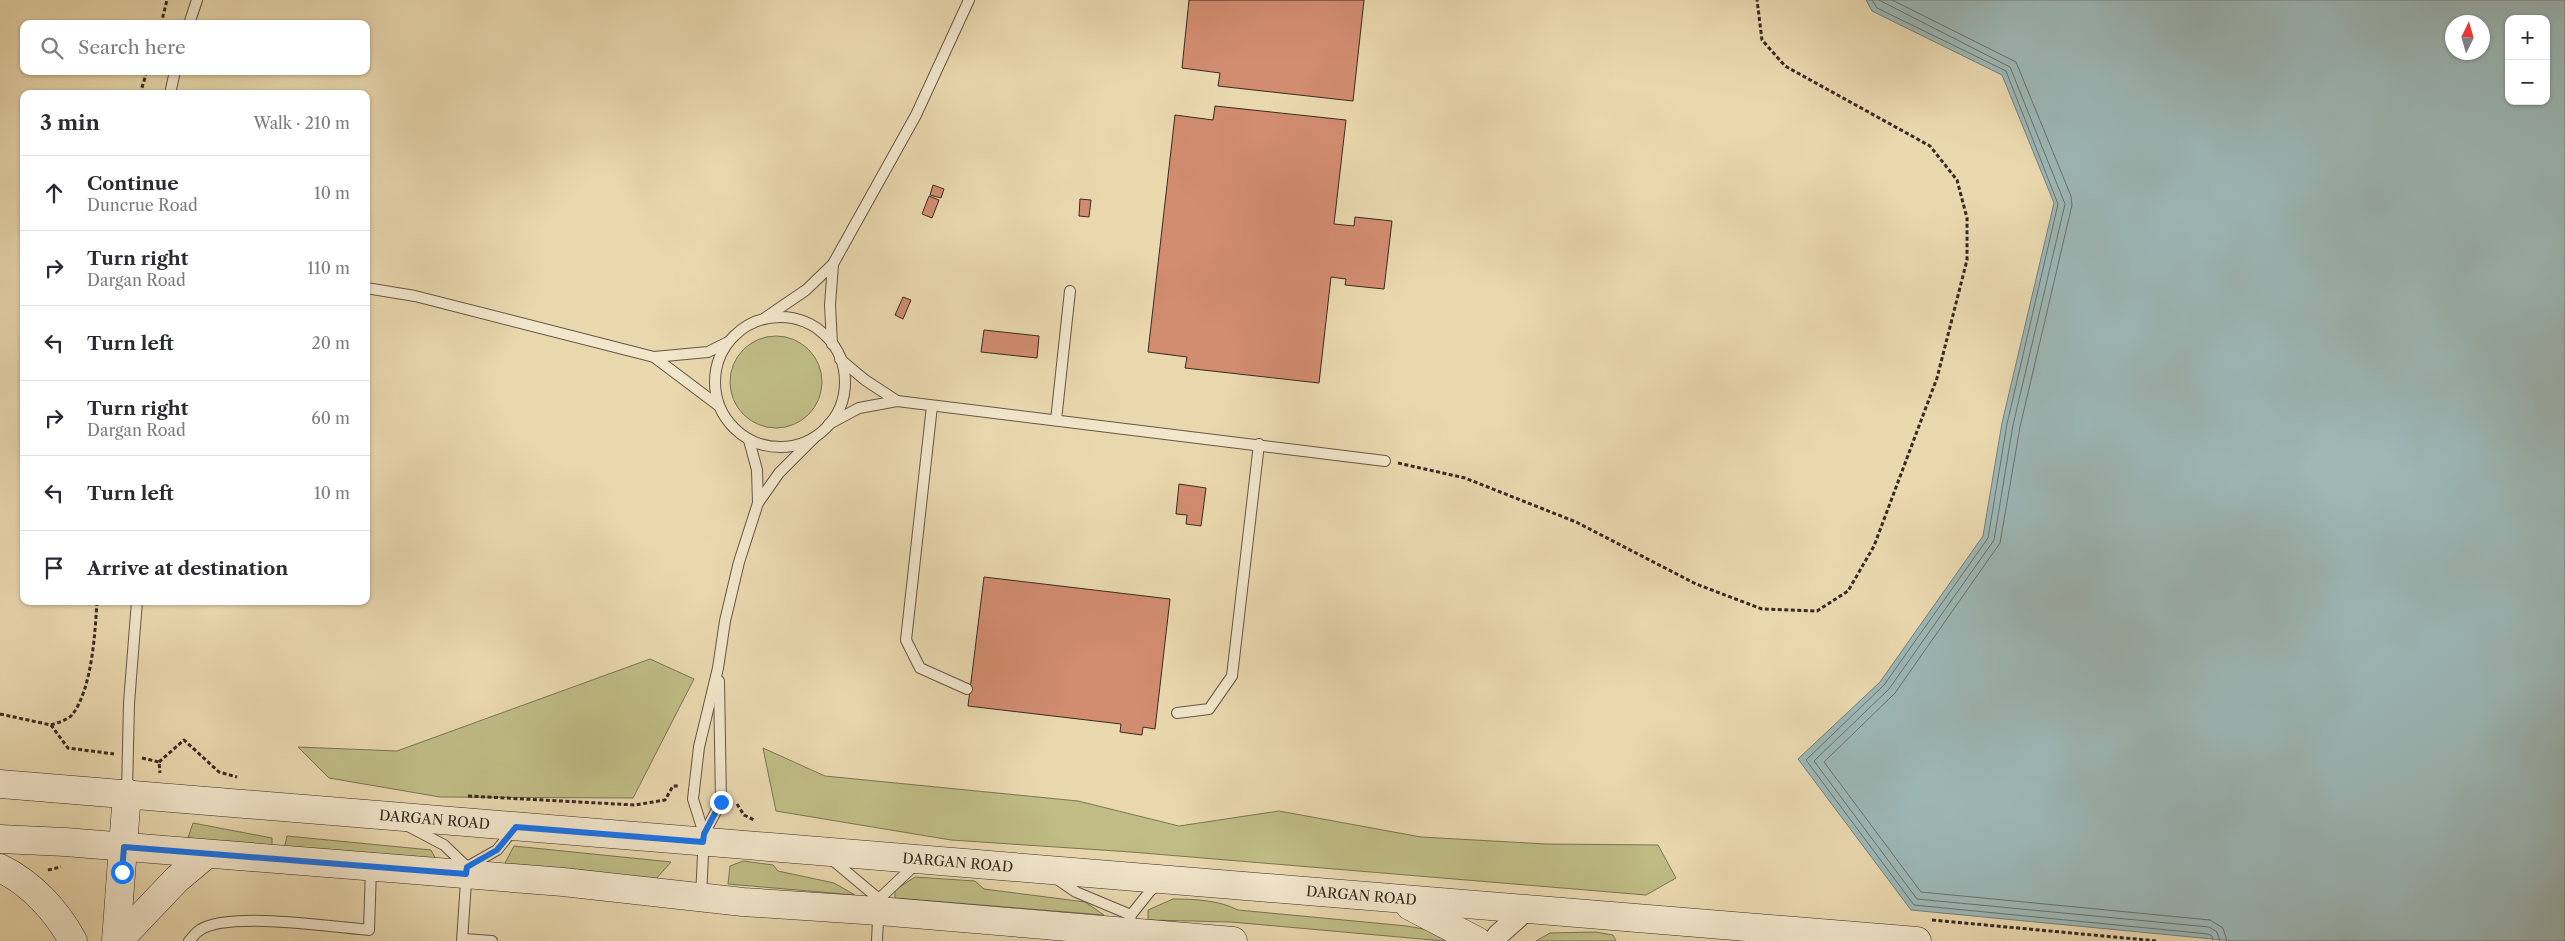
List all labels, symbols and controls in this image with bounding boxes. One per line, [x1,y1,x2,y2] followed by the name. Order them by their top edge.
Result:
[2445,15,2490,60] north arrow
[2505,15,2550,105] map controls
[2505,15,2550,60] button: +
[20,20,370,75] search box
[38,34,66,62] icon: search
[78,36,186,59] text: Search here
[2505,60,2550,105] button: −
[40,110,100,135] text: 3 min
[254,113,350,133] text: Walk · 210 m
[87,172,179,195] text: Continue
[40,179,68,207] icon: ahead
[314,183,350,203] text: 10 m
[87,195,198,215] text: Duncrue Road
[87,247,188,270] text: Turn right
[40,254,68,282] icon: right
[307,258,350,278] text: 110 m
[87,270,186,290] text: Dargan Road
[40,329,68,357] icon: left
[87,332,174,355] text: Turn left
[311,333,350,353] text: 20 m
[87,397,188,420] text: Turn right
[40,404,68,432] icon: right
[311,408,350,428] text: 60 m
[87,420,186,440] text: Dargan Road
[40,479,68,507] icon: left
[87,482,174,505] text: Turn left
[314,483,350,503] text: 10 m
[40,554,68,582] icon: arrive
[87,557,288,580] text: Arrive at destination
[710,791,733,814] route end
[378,806,491,833] street label: DARGAN ROAD
[902,849,1014,876] street label: DARGAN ROAD
[111,861,134,884] route start
[1305,882,1418,909] street label: DARGAN ROAD

